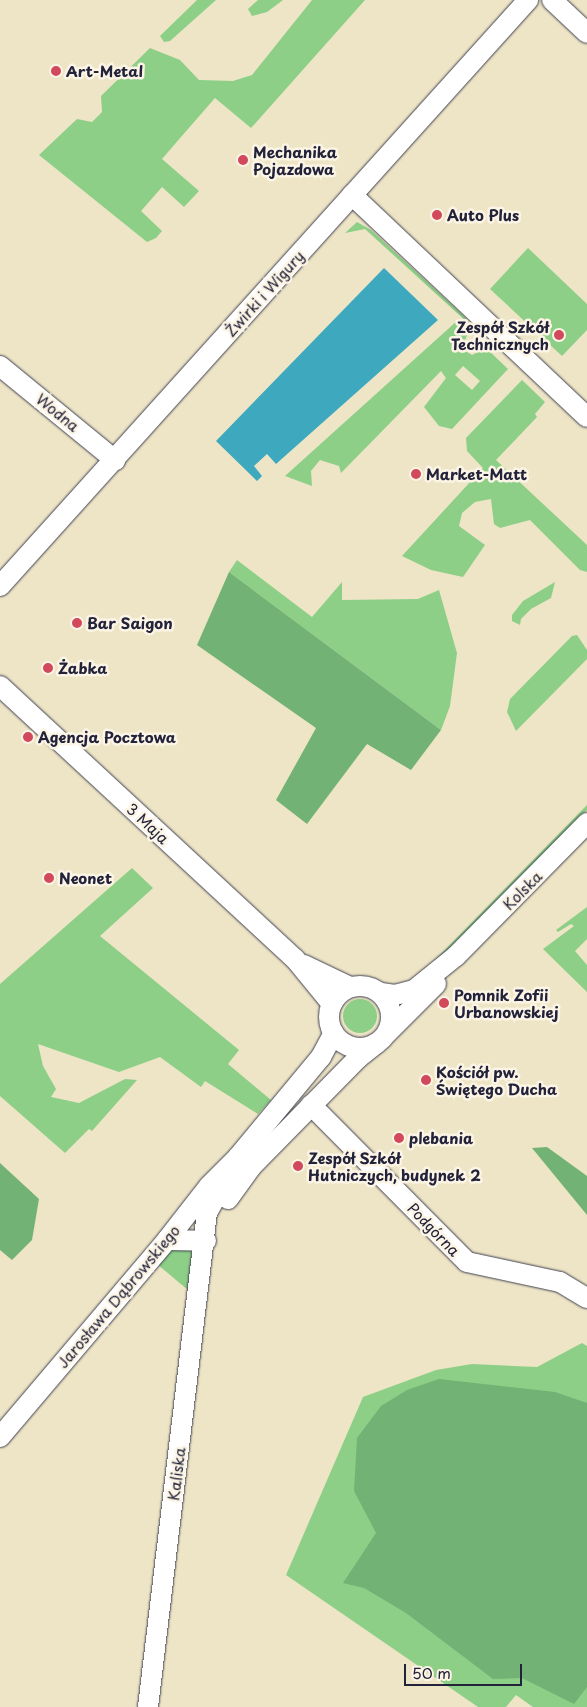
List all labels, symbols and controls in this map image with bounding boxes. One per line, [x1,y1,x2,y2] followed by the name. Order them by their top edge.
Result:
[66,62,143,80] place label: Art-Metal
[50,65,62,77] marker: Art-Metal
[253,142,337,177] place label: Mechanika Pojazdowa
[237,154,249,166] marker: Mechanika Pojazdowa
[447,206,520,224] place label: Auto Plus
[431,209,443,221] marker: Auto Plus
[220,245,308,341] street label: Żwirki i Wigury
[451,317,549,352] place label: Zespół Szkół Technicznych
[553,329,565,341] marker: Zespół Szkół Technicznych
[33,389,83,435] street label: Wodna
[426,465,527,483] place label: Market-Matt
[410,468,422,480] marker: Market-Matt
[87,614,172,632] place label: Bar Saigon
[71,617,83,629] marker: Bar Saigon
[58,659,107,677] place label: Żabka
[42,662,54,674] marker: Żabka
[38,728,176,746] place label: Agencja Pocztowa
[22,731,34,743] marker: Agencja Pocztowa
[123,799,173,847] street label: 3 Maja
[499,867,545,913] street label: Kolska
[59,869,112,887] place label: Neonet
[43,872,55,884] marker: Neonet
[454,985,559,1020] place label: Pomnik Zofii Urbanowskiej
[438,997,450,1009] marker: Pomnik Zofii Urbanowskiej
[436,1062,558,1097] place label: Kościół pw. Świętego Ducha
[420,1074,432,1086] marker: Kościół pw. Świętego Ducha
[409,1129,473,1147] place label: plebania
[393,1132,405,1144] marker: plebania
[308,1148,481,1183] place label: Zespół Szkół Hutniczych, budynek 2
[292,1160,304,1172] marker: Zespół Szkół Hutniczych, budynek 2
[404,1199,464,1259] street label: Podgórna
[53,1221,183,1371] street label: Jarosława Dąbrowskiego
[164,1446,188,1502] street label: Kaliska
[407,1654,524,1686] scale bar
[412,1661,451,1684] text: 50 m

